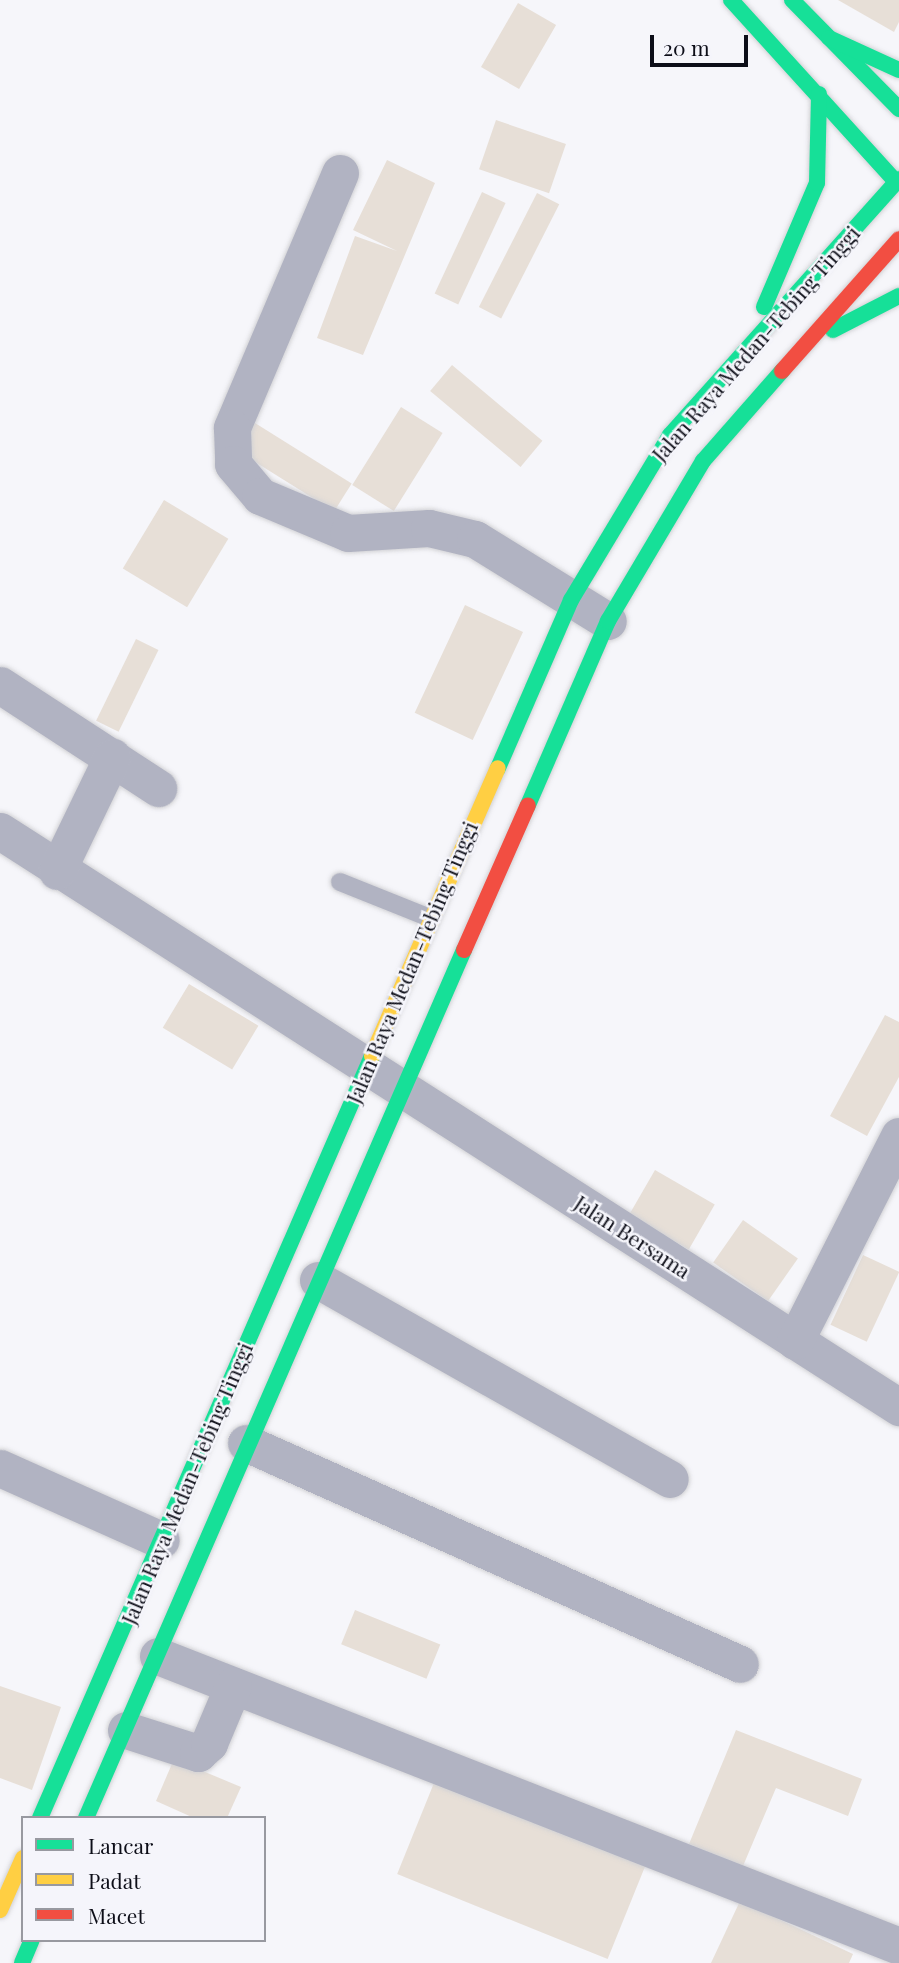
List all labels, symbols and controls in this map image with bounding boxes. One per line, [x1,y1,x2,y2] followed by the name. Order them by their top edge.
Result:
[654,21,752,65] scale bar
[663,33,710,61] text: 20 m
[646,220,864,466] street label: Jalan Raya Medan-Tebing Tinggi
[340,817,482,1107] street label: Jalan Raya Medan-Tebing Tinggi
[570,1189,696,1283] street label: Jalan Bersama
[115,1338,257,1628] street label: Jalan Raya Medan-Tebing Tinggi
[21,1816,266,1942] legend
[88,1831,153,1859] text: Lancar
[88,1866,141,1894] text: Padat
[88,1901,145,1929] text: Macet

